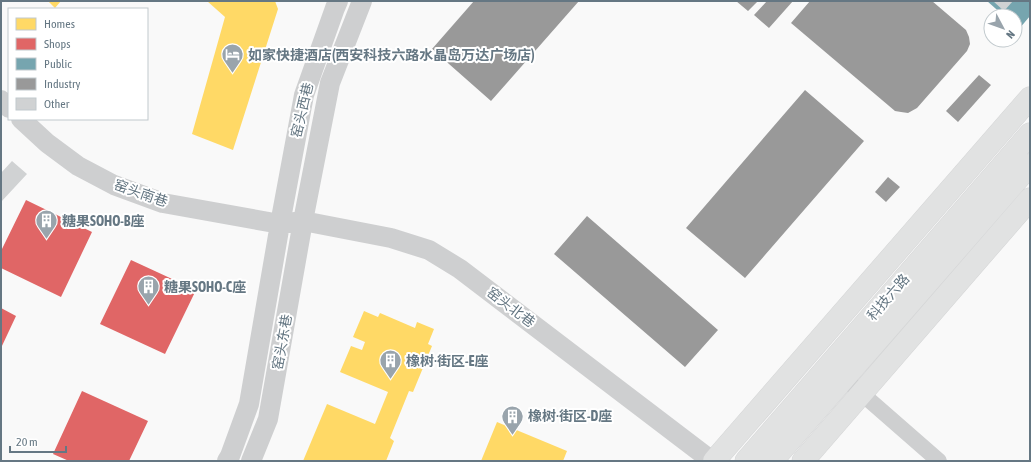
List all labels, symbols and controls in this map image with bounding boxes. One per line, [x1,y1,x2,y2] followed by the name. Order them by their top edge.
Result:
[8,8,148,120] legend
[983,8,1023,48] north arrow
[44,17,75,31] text: Homes
[1004,28,1017,41] text: N
[44,37,70,51] text: Shops
[220,42,246,75] hotel icon: 如家快捷酒店(西安科技六路水晶岛万达广场店)
[248,47,535,63] place label: 如家快捷酒店(西安科技六路水晶岛万达广场店)
[44,57,72,71] text: Public
[44,77,81,91] text: Industry
[288,81,316,139] street label: 窑头西巷
[44,97,70,111] text: Other
[112,176,170,210] street label: 窑头南巷
[33,208,59,241] building icon: 糖果SOHO-B座
[62,213,145,229] place label: 糖果SOHO-B座
[864,271,912,323] street label: 科技六路
[135,274,161,307] building icon: 糖果SOHO-C座
[164,279,246,295] place label: 糖果SOHO-C座
[484,284,538,330] street label: 窑头北巷
[269,313,295,371] street label: 窑头东巷
[377,348,403,381] building icon: 橡树·街区-E座
[406,353,488,369] place label: 橡树·街区-E座
[499,403,525,436] building icon: 橡树·街区-D座
[528,408,612,424] place label: 橡树·街区-D座
[10,428,66,454] scale bar
[16,435,38,449] text: 20 m

